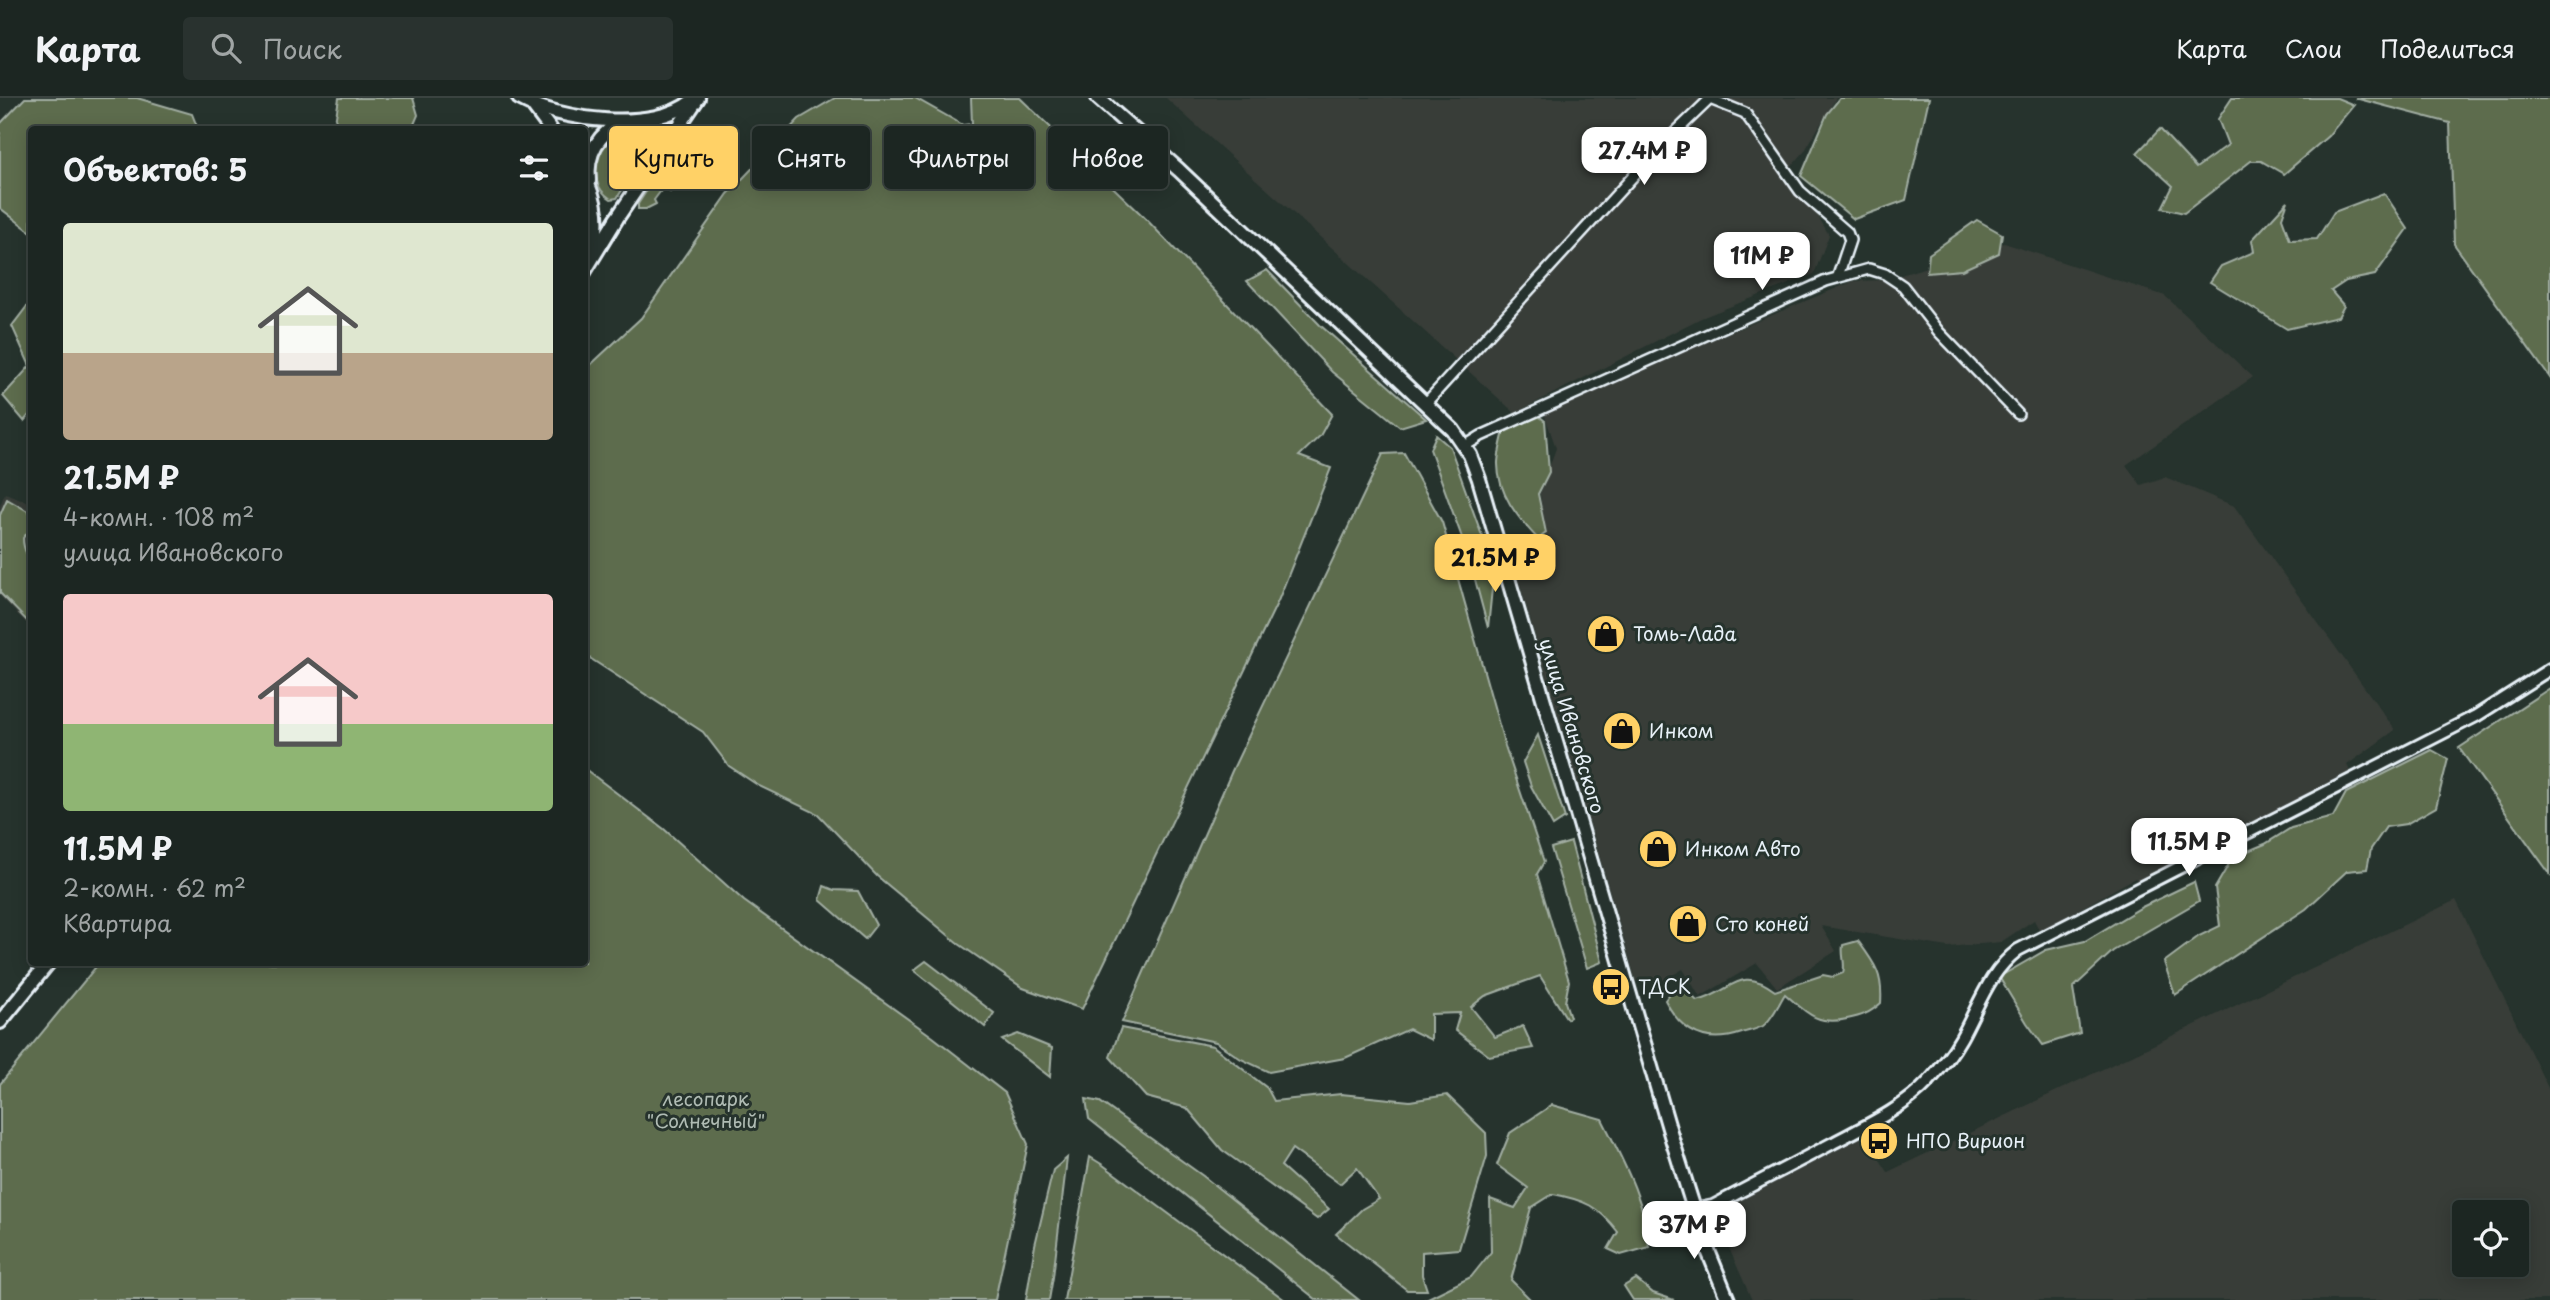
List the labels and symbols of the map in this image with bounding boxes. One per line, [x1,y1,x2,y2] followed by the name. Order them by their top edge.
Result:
[1579,127,1709,187] pin: 27.4M ₽
[1713,232,1811,292] pin: 11M ₽
[1430,534,1560,594] pin: 21.5M ₽
[1585,613,1627,655] shop icon: Томь-Лада
[1633,619,1736,647] place label: Томь-Лада
[1533,635,1613,817] street label: улица Ивановского
[1601,710,1643,752] shop icon: Инком
[1649,716,1714,744] place label: Инком
[2124,818,2254,878] pin: 11.5M ₽
[1637,828,1679,870] shop icon: Инком Авто
[1685,834,1801,862] place label: Инком Авто
[1667,903,1709,945] shop icon: Сто коней
[1715,909,1809,937] place label: Сто коней
[1590,966,1632,1008] bus stop icon: ТДСК
[1638,972,1691,1000] place label: ТДСК
[647,1084,765,1134] park label: лесопарк "Солнечный"
[1858,1120,1900,1162] bus stop icon: НПО Вирион
[1906,1126,2025,1154] place label: НПО Вирион
[1645,1202,1743,1261] pin: 37M ₽

